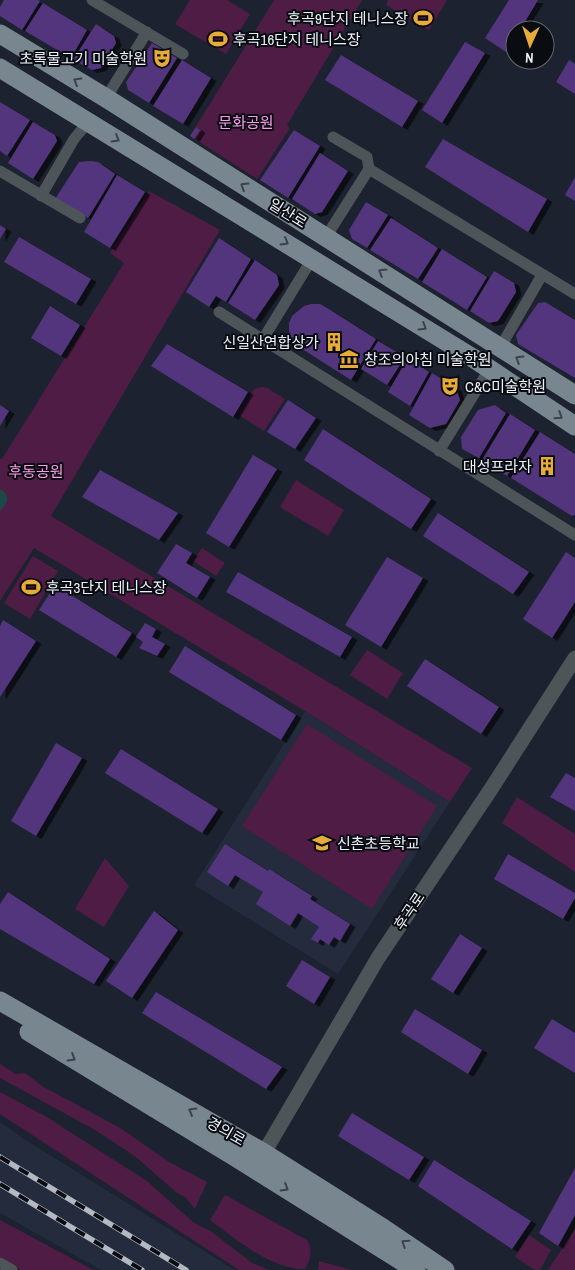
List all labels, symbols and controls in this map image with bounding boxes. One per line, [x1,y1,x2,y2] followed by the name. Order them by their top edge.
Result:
[412,7,434,29] sports icon: 후곡9단지 테니스장
[287,8,408,29] place label: 후곡9단지 테니스장
[505,20,555,70] north arrow
[207,28,229,50] sports icon: 후곡16단지 테니스장
[233,29,361,50] place label: 후곡16단지 테니스장
[151,47,173,69] theatre icon: 초록물고기 미술학원
[19,48,147,69] place label: 초록물고기 미술학원
[525,49,534,67] text: N
[73,77,82,87] one-way arrow
[218,112,274,133] park label: 문화공원
[110,133,119,143] one-way arrow
[241,182,250,192] one-way arrow
[265,193,311,233] street label: 일산로
[279,235,288,245] one-way arrow
[378,269,387,279] one-way arrow
[417,321,426,331] one-way arrow
[323,331,345,353] building icon: 신일산연합상가
[222,332,319,353] place label: 신일산연합상가
[338,348,360,370] museum icon: 창조의아침 미술학원
[364,349,492,370] place label: 창조의아침 미술학원
[515,356,524,366] one-way arrow
[439,375,461,397] theatre icon: C&C미술학원
[465,376,546,397] place label: C&C미술학원
[553,410,563,419] one-way arrow
[536,455,558,477] building icon: 대성프라자
[463,456,532,477] place label: 대성프라자
[8,461,64,482] park label: 후동공원
[20,576,42,598] sports icon: 후곡3단지 테니스장
[46,577,167,598] place label: 후곡3단지 테니스장
[311,832,333,854] school or university icon: 신촌초등학교
[337,833,420,854] place label: 신촌초등학교
[389,888,429,934] street label: 후곡로
[66,1052,75,1062] one-way arrow
[189,1108,198,1118] one-way arrow
[203,1112,249,1150] street label: 경의로
[280,1182,289,1192] one-way arrow
[401,1240,411,1249] one-way arrow

